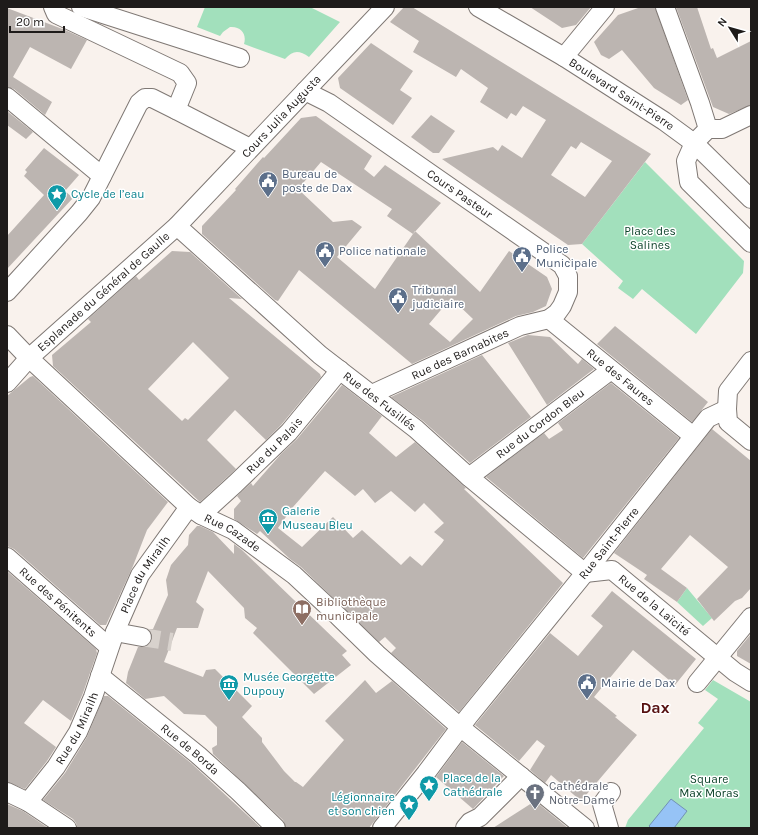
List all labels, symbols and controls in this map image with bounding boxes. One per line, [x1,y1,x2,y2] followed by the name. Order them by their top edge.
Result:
[10,8,64,34] scale bar
[710,8,750,48] north arrow
[16,15,44,29] text: 20 m
[715,15,730,29] text: N
[566,55,677,133] street label: Boulevard Saint-Pierre
[239,72,324,161] street label: Cours Julia Augusta
[424,166,496,222] street label: Cours Pasteur
[282,167,352,195] place label: Bureau de poste de Dax
[257,170,279,198] public building icon: Bureau de poste de Dax
[46,183,68,211] place icon: Cycle de l’eau
[71,187,145,201] place label: Cycle de l’eau
[624,224,676,252] park label: Place des Salines
[34,229,172,354] street label: Esplanade du Général de Gaulle
[314,240,336,268] public building icon: Police nationale
[536,242,597,270] place label: Police Municipale
[339,244,426,258] place label: Police nationale
[511,245,533,273] public building icon: Police Municipale
[410,283,464,311] place label: Tribunal judiciaire
[387,286,409,314] public building icon: Tribunal judiciaire
[409,325,511,383] street label: Rue des Barnabites
[584,345,657,409] street label: Rue des Faures
[340,368,419,434] street label: Rue des Fusillés
[493,386,587,461] street label: Rue du Cordon Bleu
[243,414,305,477] street label: Rue du Palais
[282,504,353,532] place label: Galerie Museau Bleu
[576,504,642,582] street label: Rue Saint-Pierre
[257,507,279,535] museum icon: Galerie Museau Bleu
[202,511,263,555] street label: Rue Cazade
[117,533,173,615] street label: Place du Mirailh
[16,564,100,640] street label: Rue des Pénitents
[616,571,693,639] street label: Rue de la Laïcité
[316,595,386,623] place label: Bibliothèque municipale
[291,598,313,626] library icon: Bibliothèque municipale
[243,670,335,698] place label: Musée Georgette Dupouy
[576,672,598,700] public building icon: Mairie de Dax
[218,673,240,701] museum icon: Musée Georgette Dupouy
[601,676,675,690] place label: Mairie de Dax
[52,690,101,767] street label: Rue du Mirailh
[640,698,670,717] district label: Dax
[158,721,222,778] street label: Rue de Borda
[443,771,502,799] place label: Place de la Cathédrale
[679,772,739,800] park label: Square Max Moras
[418,774,440,802] place icon: Place de la Cathédrale
[549,779,615,807] place label: Cathédrale Notre-Dame
[524,782,546,810] church icon: Cathédrale Notre-Dame
[328,790,395,818] place label: Légionnaire et son chien
[398,793,420,821] place icon: Légionnaire et son chien

